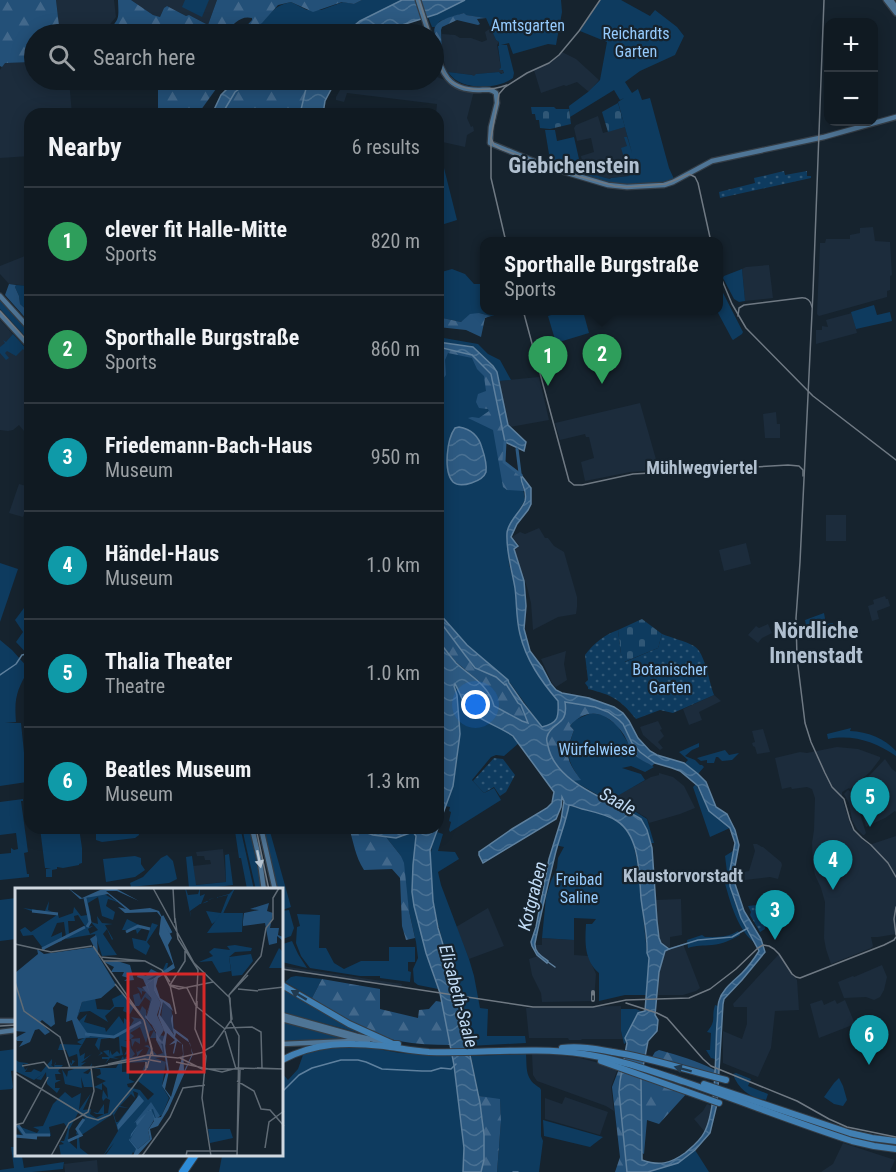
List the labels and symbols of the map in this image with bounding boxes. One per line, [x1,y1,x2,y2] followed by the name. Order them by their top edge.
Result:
[491,16,565,35] park label: Amtsgarten
[602,24,670,61] park label: Reichardts Garten
[508,153,640,178] district label: Giebichenstein
[582,334,622,384] pin: 2
[528,336,568,386] pin: 1
[646,457,758,478] district label: Mühlwegviertel
[769,618,863,668] district label: Nördliche Innenstadt
[632,660,708,697] park label: Botanischer Garten
[461,690,490,719] your location
[558,740,636,759] park label: Würfelwiese
[850,778,890,827] pin: 5
[596,783,640,819] water label: Saale
[814,840,852,890] pin: 4
[255,850,264,869] one-way arrow
[513,859,551,933] water label: Kotgraben
[623,865,743,886] district label: Klaustorvorstadt
[556,870,602,907] park label: Freibad Saline
[15,888,284,1157] inset map
[756,890,794,940] pin: 3
[435,942,483,1050] water label: Elisabeth-Saale
[291,989,307,1000] one-way arrow
[850,1016,888,1065] pin: 6
[674,1063,692,1073] one-way arrow

